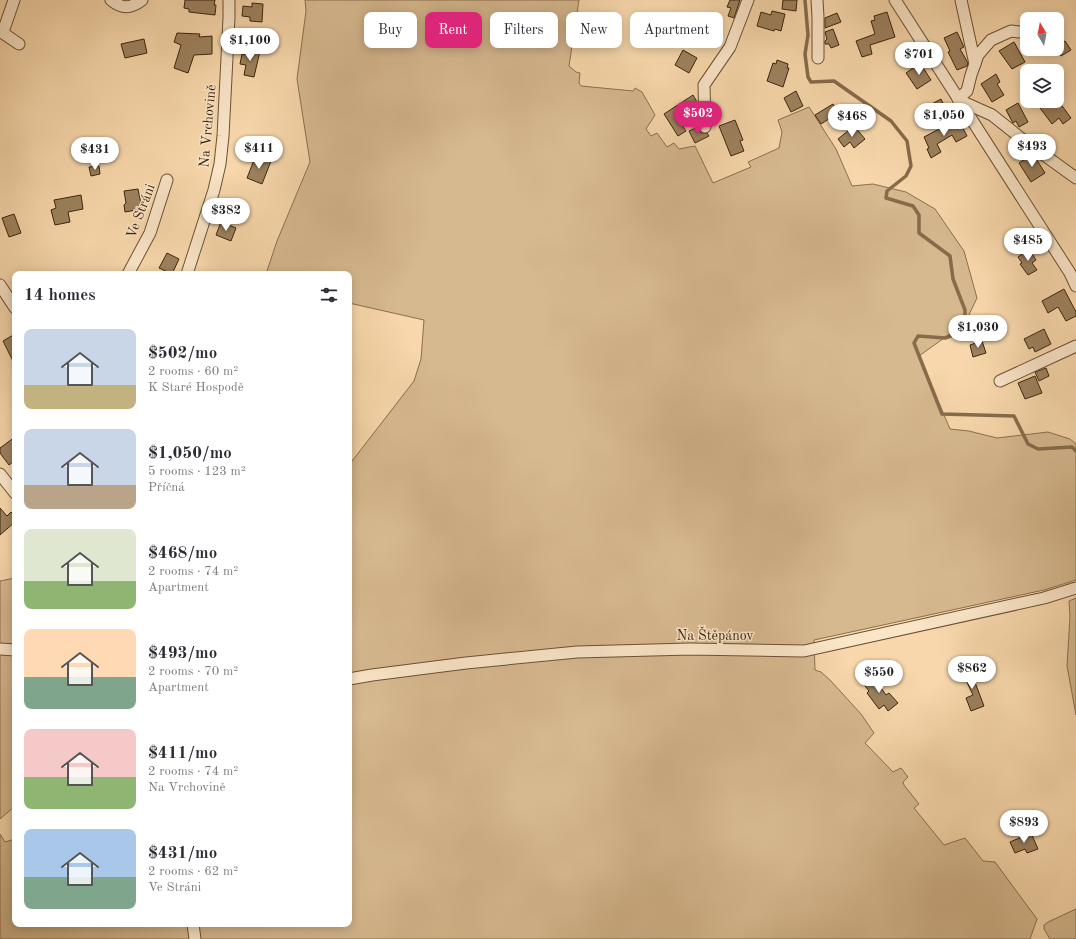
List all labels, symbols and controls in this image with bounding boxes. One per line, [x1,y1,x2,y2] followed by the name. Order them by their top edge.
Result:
[364,12,417,48] chip: Buy
[425,12,482,48] chip: Rent
[490,12,558,48] chip: Filters
[566,12,622,48] chip: New
[630,12,723,48] chip: Apartment
[1020,12,1064,56] north arrow
[1020,12,1064,108] map controls
[217,28,283,62] pin: $1,100
[229,34,271,47] text: $1,100
[895,42,943,76] pin: $701
[904,48,934,61] text: $701
[1020,64,1064,108] button: layers
[197,84,219,168] street label: Na Vrchovině
[674,101,722,135] pin: $502
[911,103,977,137] pin: $1,050
[828,104,876,138] pin: $468
[683,107,713,120] text: $502
[923,109,965,122] text: $1,050
[837,110,867,123] text: $468
[1008,134,1056,168] pin: $493
[235,136,283,170] pin: $411
[71,137,119,171] pin: $431
[1017,140,1047,153] text: $493
[244,142,274,155] text: $411
[80,143,110,156] text: $431
[124,182,158,241] street label: Ve Stráni
[202,198,250,232] pin: $382
[211,204,241,217] text: $382
[1004,228,1052,262] pin: $485
[1013,234,1043,247] text: $485
[318,284,340,306] icon: filters
[24,287,96,304] text: 14 homes
[945,315,1011,349] pin: $1,030
[957,321,999,334] text: $1,030
[56,345,104,393] icon: home
[148,345,217,362] text: $502/mo
[148,365,238,378] text: 2 rooms · 60 m²
[148,381,244,394] text: K Staré Hospodě
[56,445,104,493] icon: home
[148,445,232,462] text: $1,050/mo
[148,465,246,478] text: 5 rooms · 123 m²
[148,481,185,494] text: Příčná
[56,545,104,593] icon: home
[148,545,217,562] text: $468/mo
[148,565,238,578] text: 2 rooms · 74 m²
[148,581,209,594] text: Apartment
[676,626,754,643] street label: Na Štěpánov
[56,645,104,693] icon: home
[148,645,217,662] text: $493/mo
[948,656,996,690] pin: $862
[855,660,903,694] pin: $550
[957,662,987,675] text: $862
[148,665,238,678] text: 2 rooms · 70 m²
[864,666,894,679] text: $550
[148,681,209,694] text: Apartment
[56,745,104,793] icon: home
[148,745,217,762] text: $411/mo
[148,765,238,778] text: 2 rooms · 74 m²
[148,781,225,794] text: Na Vrchovině
[1000,810,1048,844] pin: $893
[1009,816,1039,829] text: $893
[56,845,104,893] icon: home
[148,845,217,862] text: $431/mo
[148,865,238,878] text: 2 rooms · 62 m²
[148,881,201,894] text: Ve Stráni

